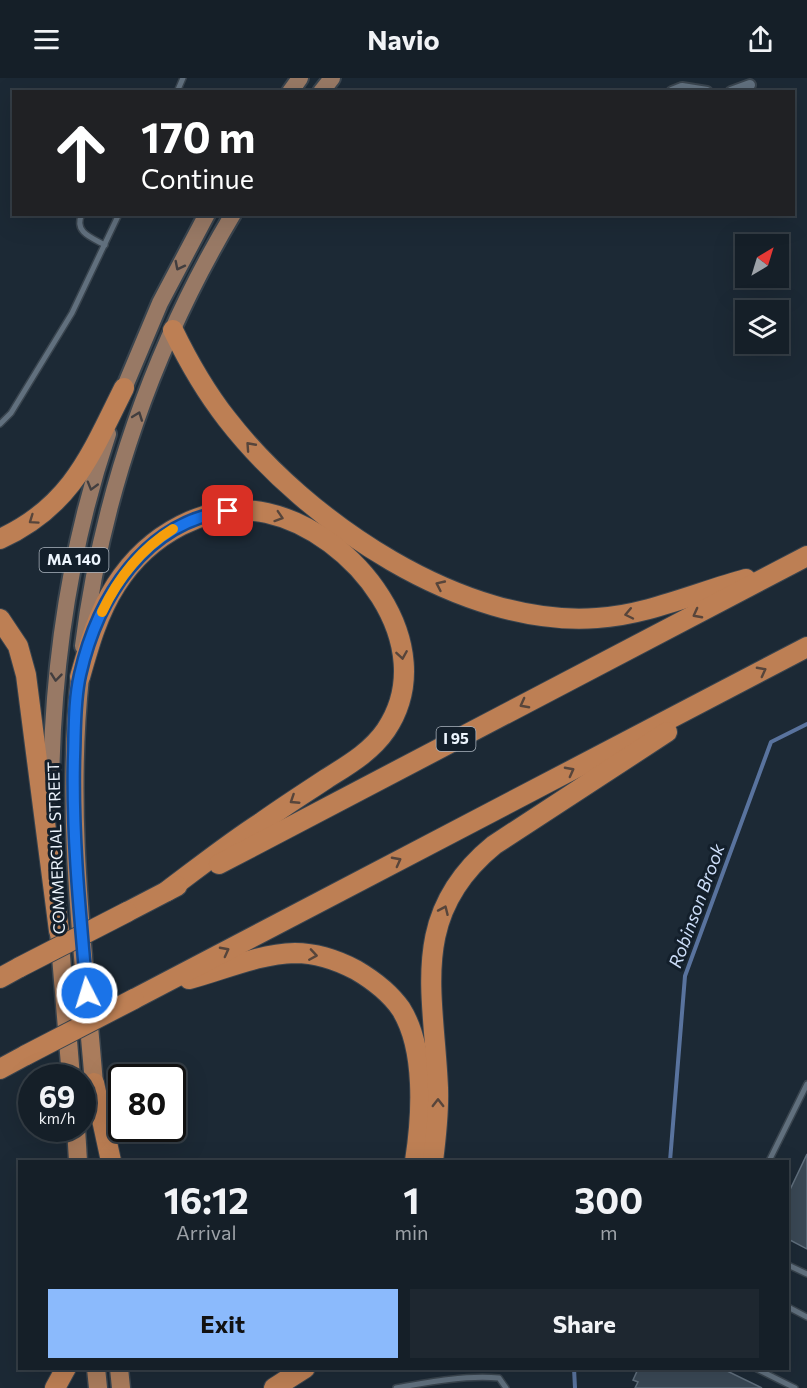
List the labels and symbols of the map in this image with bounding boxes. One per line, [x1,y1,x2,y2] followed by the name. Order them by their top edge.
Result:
[735,234,789,288] north arrow
[174,259,186,270] one-way arrow
[131,411,144,422] one-way arrow
[246,443,257,453] one-way arrow
[87,480,99,491] one-way arrow
[202,485,253,536] pin
[273,509,284,522] one-way arrow
[28,513,39,524] one-way arrow
[40,548,109,572] road number: MA 140
[436,580,447,592] one-way arrow
[625,607,635,620] one-way arrow
[693,607,703,618] one-way arrow
[395,650,408,660] one-way arrow
[755,667,766,678] one-way arrow
[50,673,63,682] one-way arrow
[520,697,530,708] one-way arrow
[436,727,476,751] road number: I 95
[43,762,68,935] street label: COMMERCIAL STREET
[564,767,575,778] one-way arrow
[290,793,301,804] one-way arrow
[663,840,729,971] water label: Robinson Brook
[391,857,402,868] one-way arrow
[437,905,449,916] one-way arrow
[218,947,229,959] one-way arrow
[308,949,317,961] one-way arrow
[55,961,119,1025] position arrow
[108,1064,186,1142] speed limit sign: 80
[432,1098,444,1107] one-way arrow

